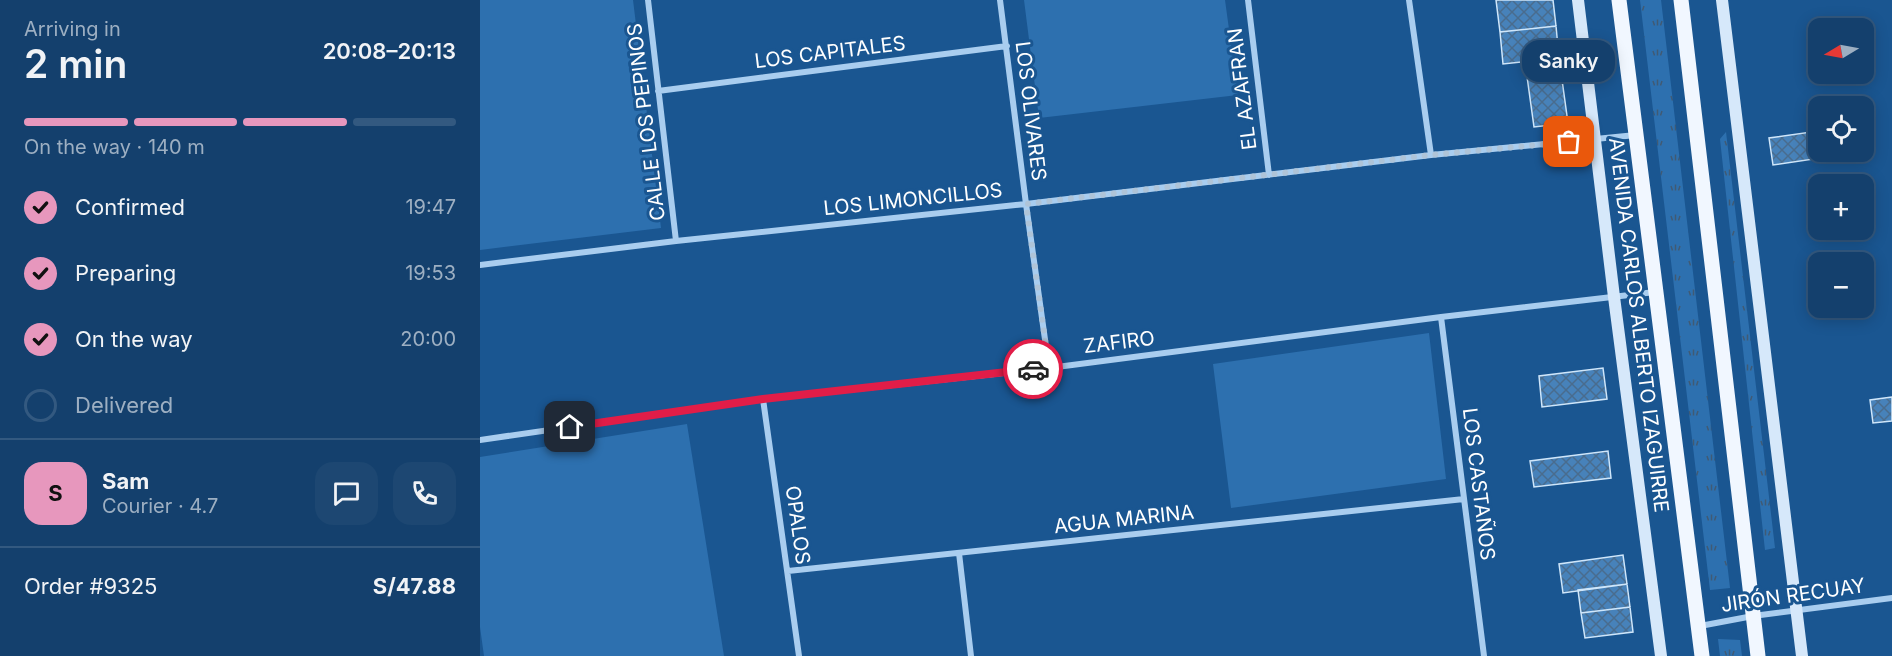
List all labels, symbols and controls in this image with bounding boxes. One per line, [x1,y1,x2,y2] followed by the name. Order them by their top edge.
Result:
[24,17,121,41] text: Arriving in
[1808,18,1874,84] north arrow
[1808,18,1874,318] map controls
[622,22,670,222] street label: CALLE LOS PEPINOS
[1223,27,1261,151] street label: EL AZAFRAN
[753,31,907,73] street label: LOS CAPITALES
[323,38,456,64] text: 20:08–20:13
[24,40,127,87] text: 2 min
[1011,40,1051,182] street label: LOS OLIVARES
[1522,40,1616,82] callout: Sanky
[1539,49,1598,73] text: Sanky
[1808,96,1874,162] button: locate
[1543,116,1594,167] pin
[1552,125,1585,158] icon: bag
[24,135,205,159] text: On the way · 140 m
[1604,136,1674,514] street label: AVENIDA CARLOS ALBERTO IZAGUIRRE
[1808,174,1874,240] button: +
[822,178,1004,220] street label: LOS LIMONCILLOS
[24,191,57,224] icon: check
[75,194,185,220] text: Confirmed
[405,195,456,219] text: 19:47
[1808,252,1874,318] button: −
[24,257,57,290] icon: check
[75,260,176,286] text: Preparing
[405,261,456,285] text: 19:53
[24,323,57,356] icon: check
[75,326,193,352] text: On the way
[1082,326,1156,358] street label: ZAFIRO
[400,327,456,351] text: 20:00
[1003,339,1063,399] courier
[1017,353,1050,386] icon: car
[75,392,173,418] text: Delivered
[544,401,595,452] pin
[1458,406,1501,562] street label: LOS CASTAÑOS
[553,410,586,443] icon: home
[315,462,378,525] button: chat
[393,462,456,525] button: phone
[102,468,149,494] text: Sam
[48,480,63,506] text: S
[781,484,815,566] street label: OPALOS
[102,494,218,518] text: Courier · 4.7
[1053,500,1196,538] street label: AGUA MARINA
[1719,572,1867,617] street label: JIRÓN RECUAY
[24,573,157,599] text: Order #9325
[373,573,456,599] text: S/47.88

